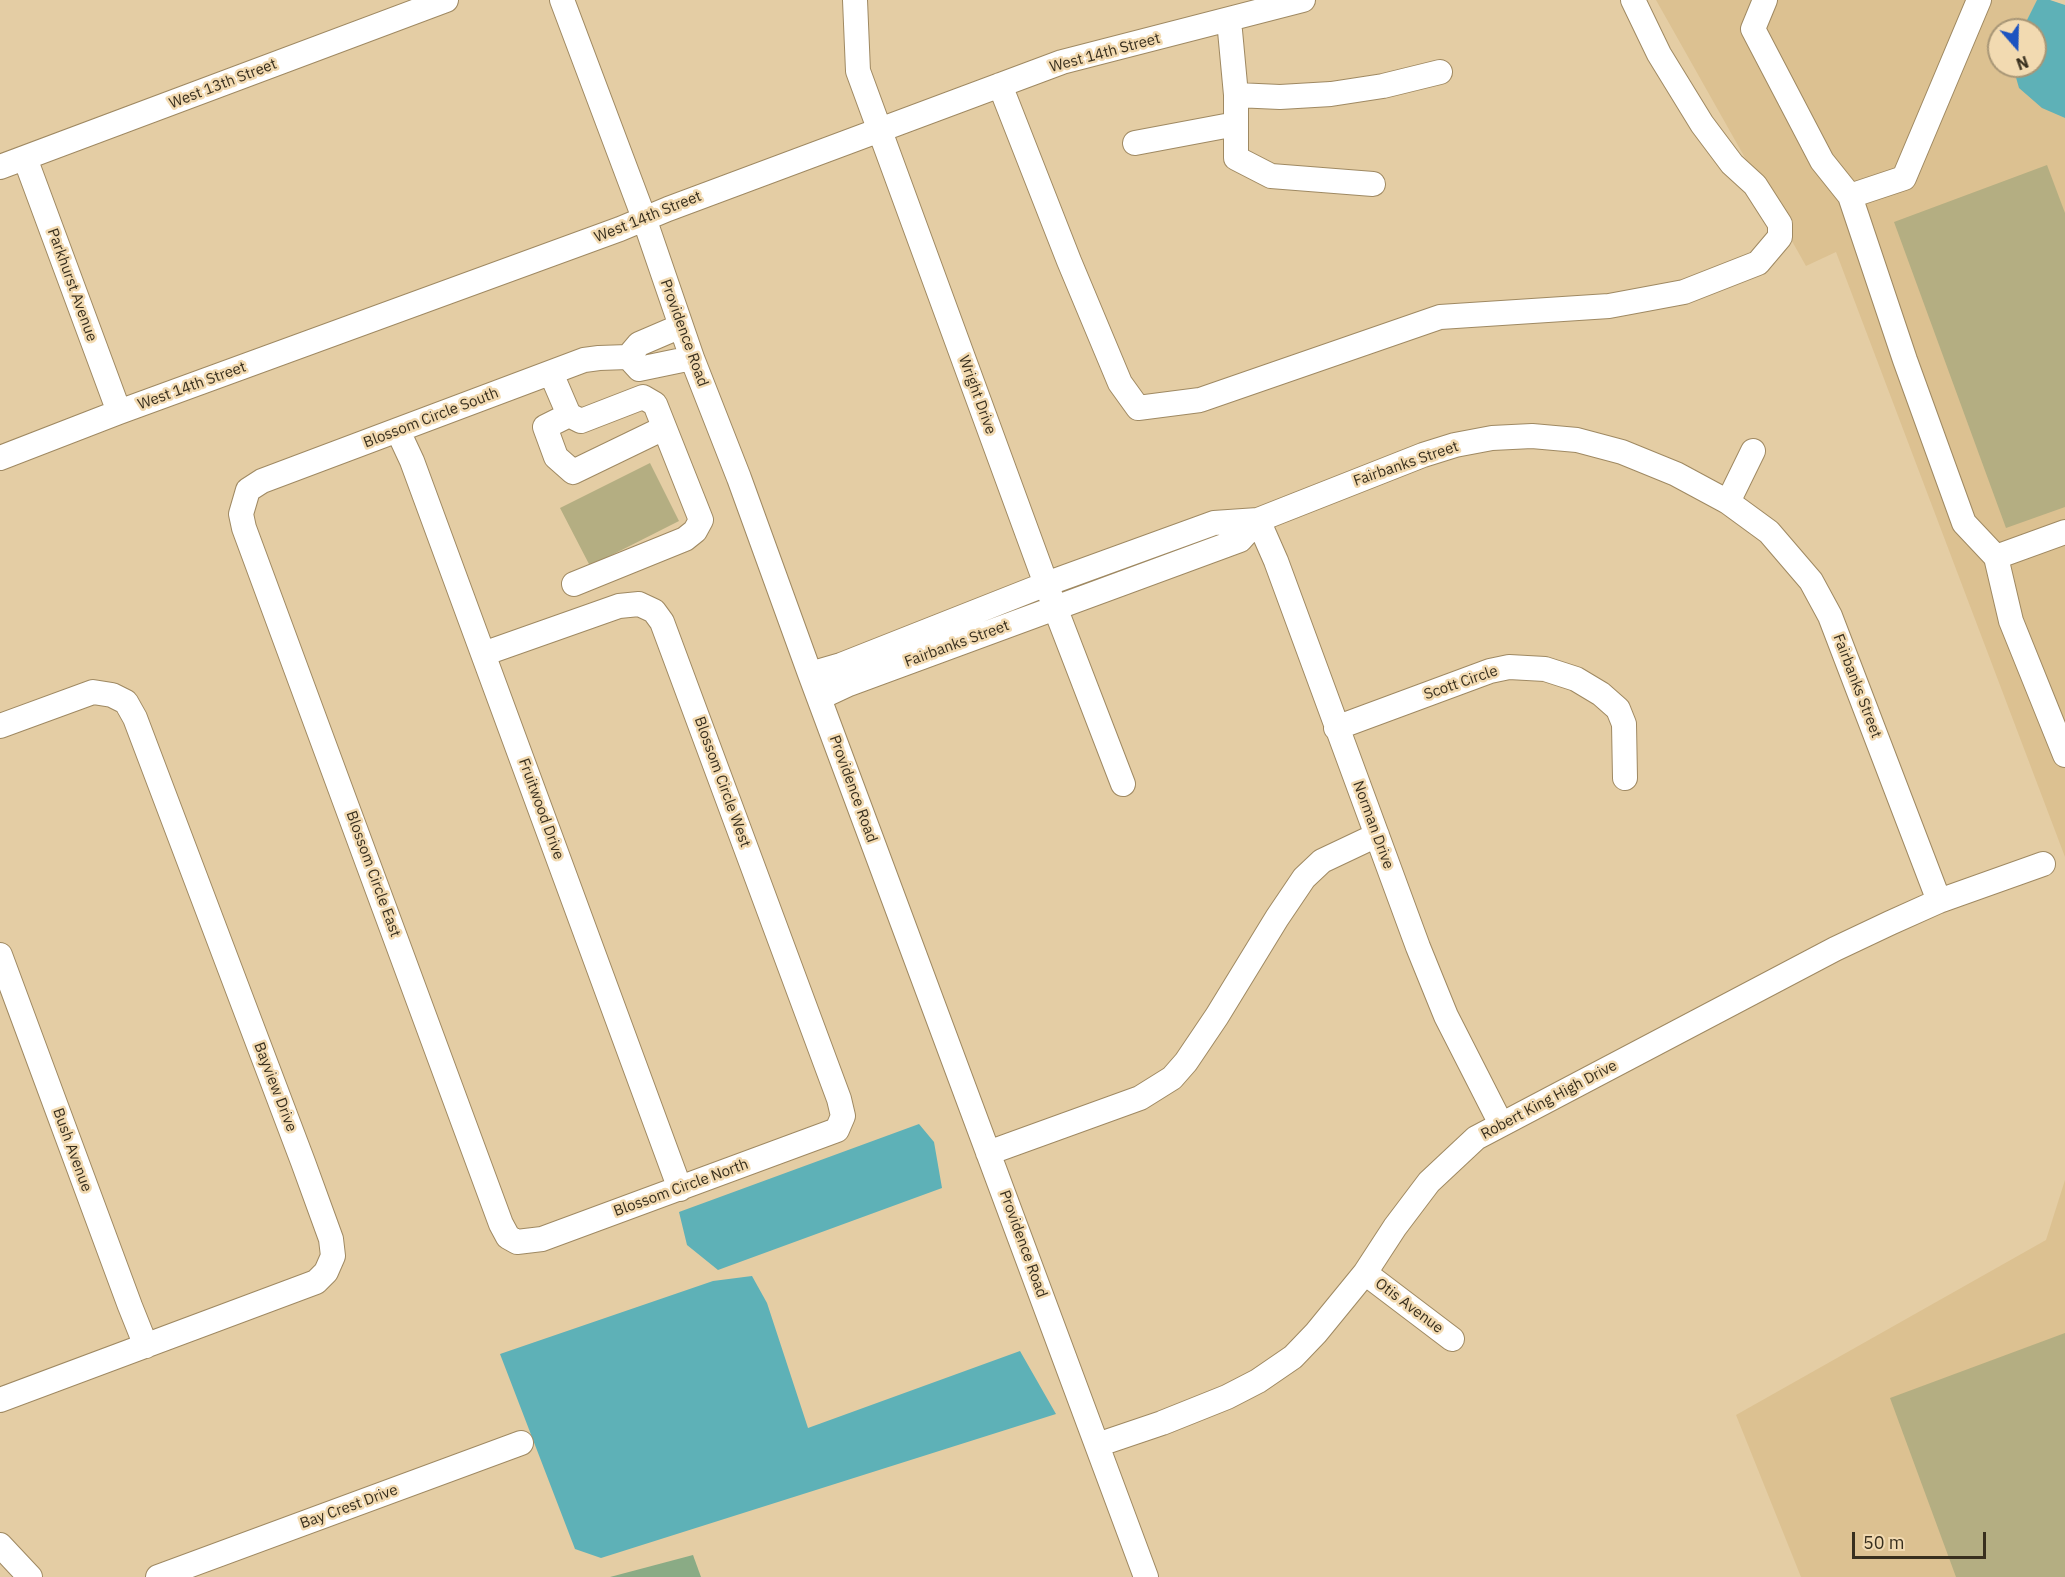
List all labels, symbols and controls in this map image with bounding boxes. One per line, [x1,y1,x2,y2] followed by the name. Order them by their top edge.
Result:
[1987,18,2047,78] north arrow
[1048,30,1162,76] street label: West 14th Street
[2014,52,2031,74] text: N
[167,55,279,113] street label: West 13th Street
[592,187,704,247] street label: West 14th Street
[43,226,101,344] street label: Parkhurst Avenue
[656,277,712,389] street label: Providence Road
[954,353,1000,437] street label: Wright Drive
[135,358,249,414] street label: West 14th Street
[361,384,501,452] street label: Blossom Circle South
[1351,438,1461,490] street label: Fairbanks Street
[902,617,1012,671] street label: Fairbanks Street
[1829,631,1885,741] street label: Fairbanks Street
[1422,662,1500,704] street label: Scott Circle
[690,714,754,850] street label: Blossom Circle West
[825,733,881,845] street label: Providence Road
[514,756,568,862] street label: Fruitwood Drive
[1349,778,1397,872] street label: Norman Drive
[342,808,404,940] street label: Blossom Circle East
[250,1040,300,1134] street label: Bayview Drive
[1478,1056,1620,1144] street label: Robert King High Drive
[49,1106,95,1194] street label: Bush Avenue
[611,1155,751,1221] street label: Blossom Circle North
[995,1188,1051,1300] street label: Providence Road
[1371,1275,1447,1337] street label: Otis Avenue
[298,1481,400,1533] street label: Bay Crest Drive
[1855,1520,1988,1558] scale bar
[1863,1531,1905,1554] text: 50 m

